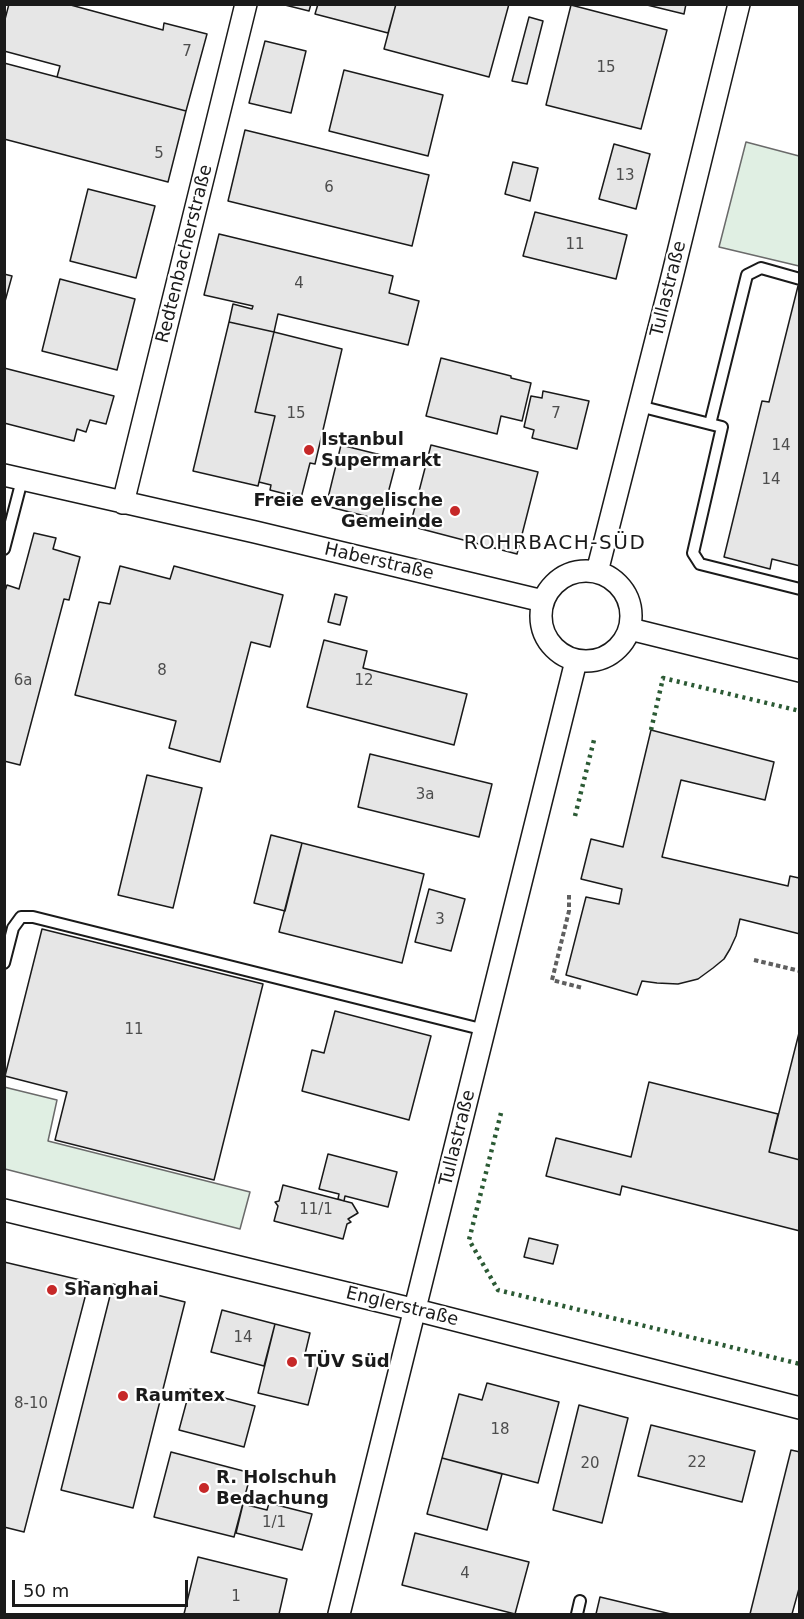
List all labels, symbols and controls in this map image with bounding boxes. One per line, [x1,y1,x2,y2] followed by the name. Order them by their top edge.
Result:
[182,43,192,61] house number: 7
[596,59,616,77] house number: 15
[154,145,164,163] house number: 5
[152,162,218,346] street label: Redtenbacherstraße
[615,167,635,185] house number: 13
[324,179,334,197] house number: 6
[565,236,585,254] house number: 11
[647,239,691,339] street label: Tullastraße
[294,275,304,293] house number: 4
[286,405,306,423] house number: 15
[551,405,561,423] house number: 7
[321,429,441,472] place label: Istanbul Supermarkt
[771,437,791,455] house number: 14
[302,443,316,457] marker: Istanbul Supermarkt
[761,471,781,489] house number: 14
[253,490,443,532] place label: Freie evangelische Gemeinde
[448,504,462,518] marker: Freie evangelische Gemeinde
[464,532,646,556] district label: ROHRBACH-SÜD
[322,539,436,585] street label: Haberstraße
[157,662,167,680] house number: 8
[14,672,32,690] house number: 6a
[354,672,374,690] house number: 12
[416,786,434,804] house number: 3a
[435,911,445,929] house number: 3
[124,1021,144,1039] house number: 11
[436,1088,480,1188] street label: Tullastraße
[299,1201,333,1219] house number: 11/1
[64,1279,159,1301] place label: Shanghai
[45,1283,59,1297] marker: Shanghai
[344,1283,460,1331] street label: Englerstraße
[233,1329,253,1347] house number: 14
[304,1351,390,1373] place label: TÜV Süd
[285,1355,299,1369] marker: TÜV Süd
[135,1385,225,1407] place label: Raumtex
[116,1389,130,1403] marker: Raumtex
[14,1395,48,1413] house number: 8-10
[490,1421,510,1439] house number: 18
[687,1454,707,1472] house number: 22
[580,1455,600,1473] house number: 20
[216,1467,337,1510] place label: R. Holschuh Bedachung
[197,1481,211,1495] marker: R. Holschuh Bedachung
[262,1514,286,1532] house number: 1/1
[460,1565,470,1583] house number: 4
[15,1568,190,1606] scale bar
[23,1580,69,1601] text: 50 m
[231,1588,241,1606] house number: 1

